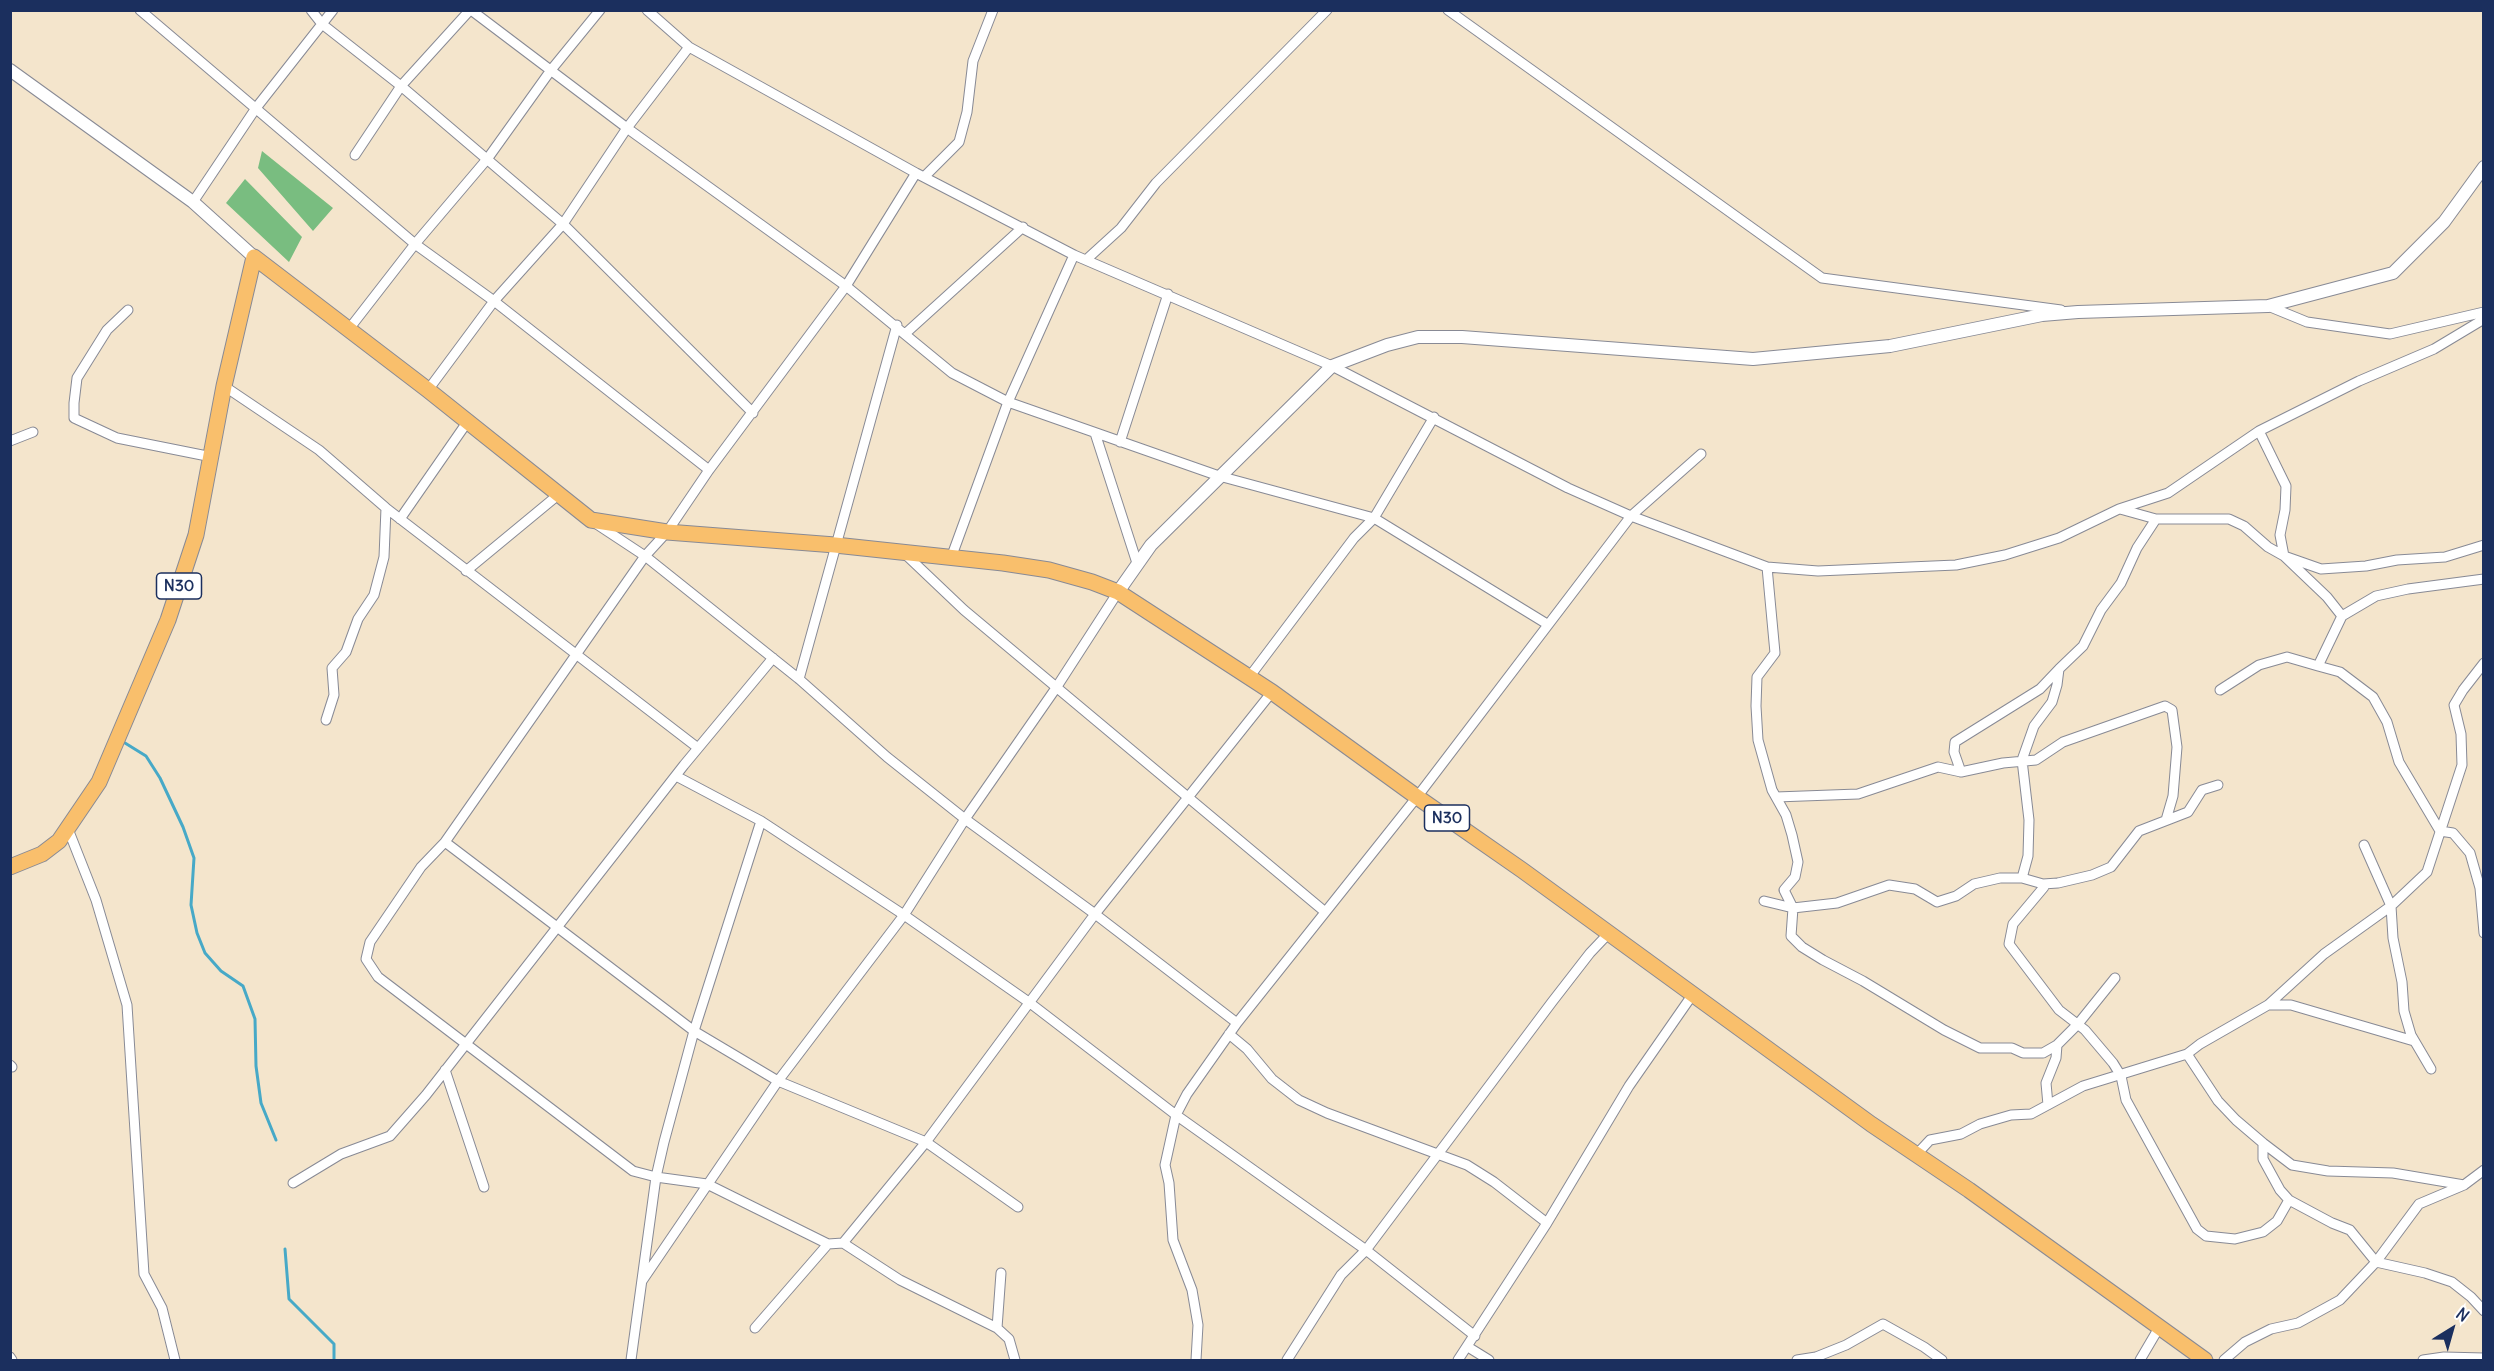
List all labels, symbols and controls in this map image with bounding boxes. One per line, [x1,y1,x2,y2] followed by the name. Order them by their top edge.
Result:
[156,573,201,599] road number: N30
[1424,805,1470,831] road number: N30
[2422,1299,2482,1359] north arrow
[2452,1303,2473,1326] text: N

